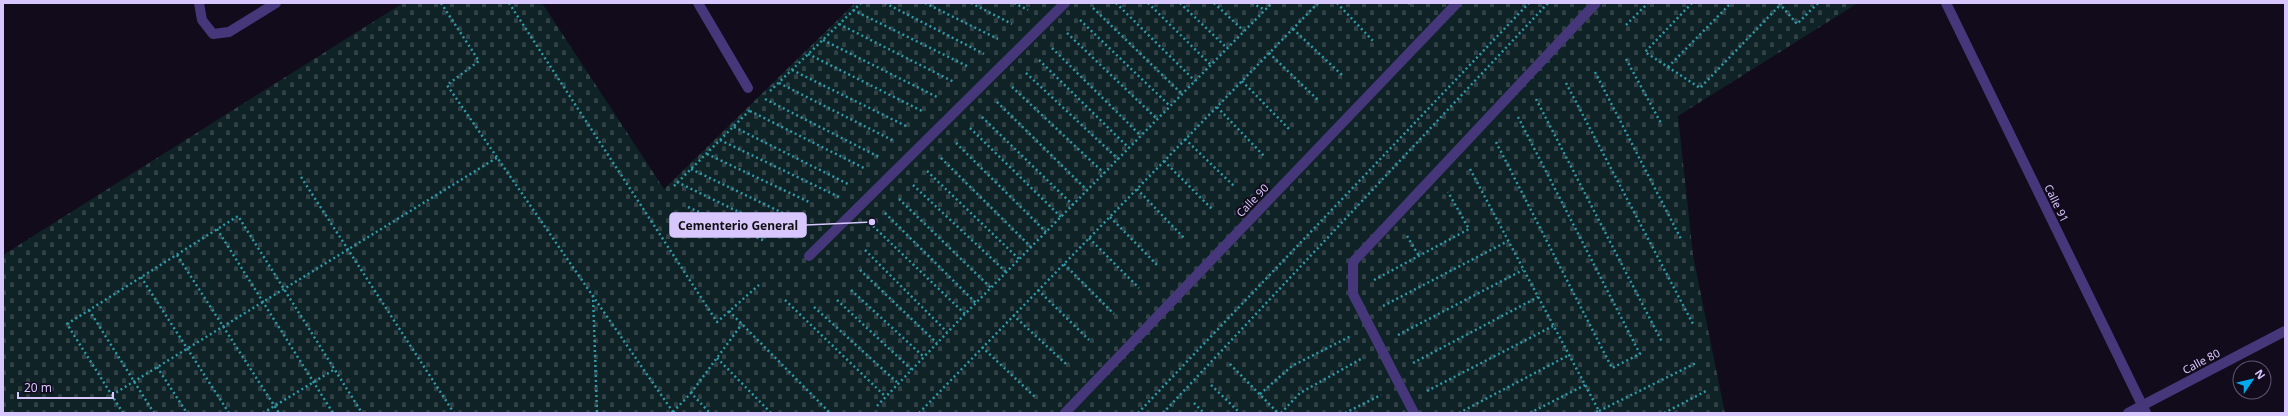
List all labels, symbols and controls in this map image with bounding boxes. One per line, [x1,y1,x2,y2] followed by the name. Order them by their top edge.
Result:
[1233,180,1271,220] street label: Calle 90
[2041,182,2073,224] street label: Calle 91
[670,213,806,237] callout: Cementerio General
[678,217,798,234] text: Cementerio General
[2180,345,2222,377] street label: Calle 80
[2232,360,2272,400] north arrow
[2252,366,2269,382] text: N
[18,374,113,400] scale bar
[24,379,52,396] text: 20 m

